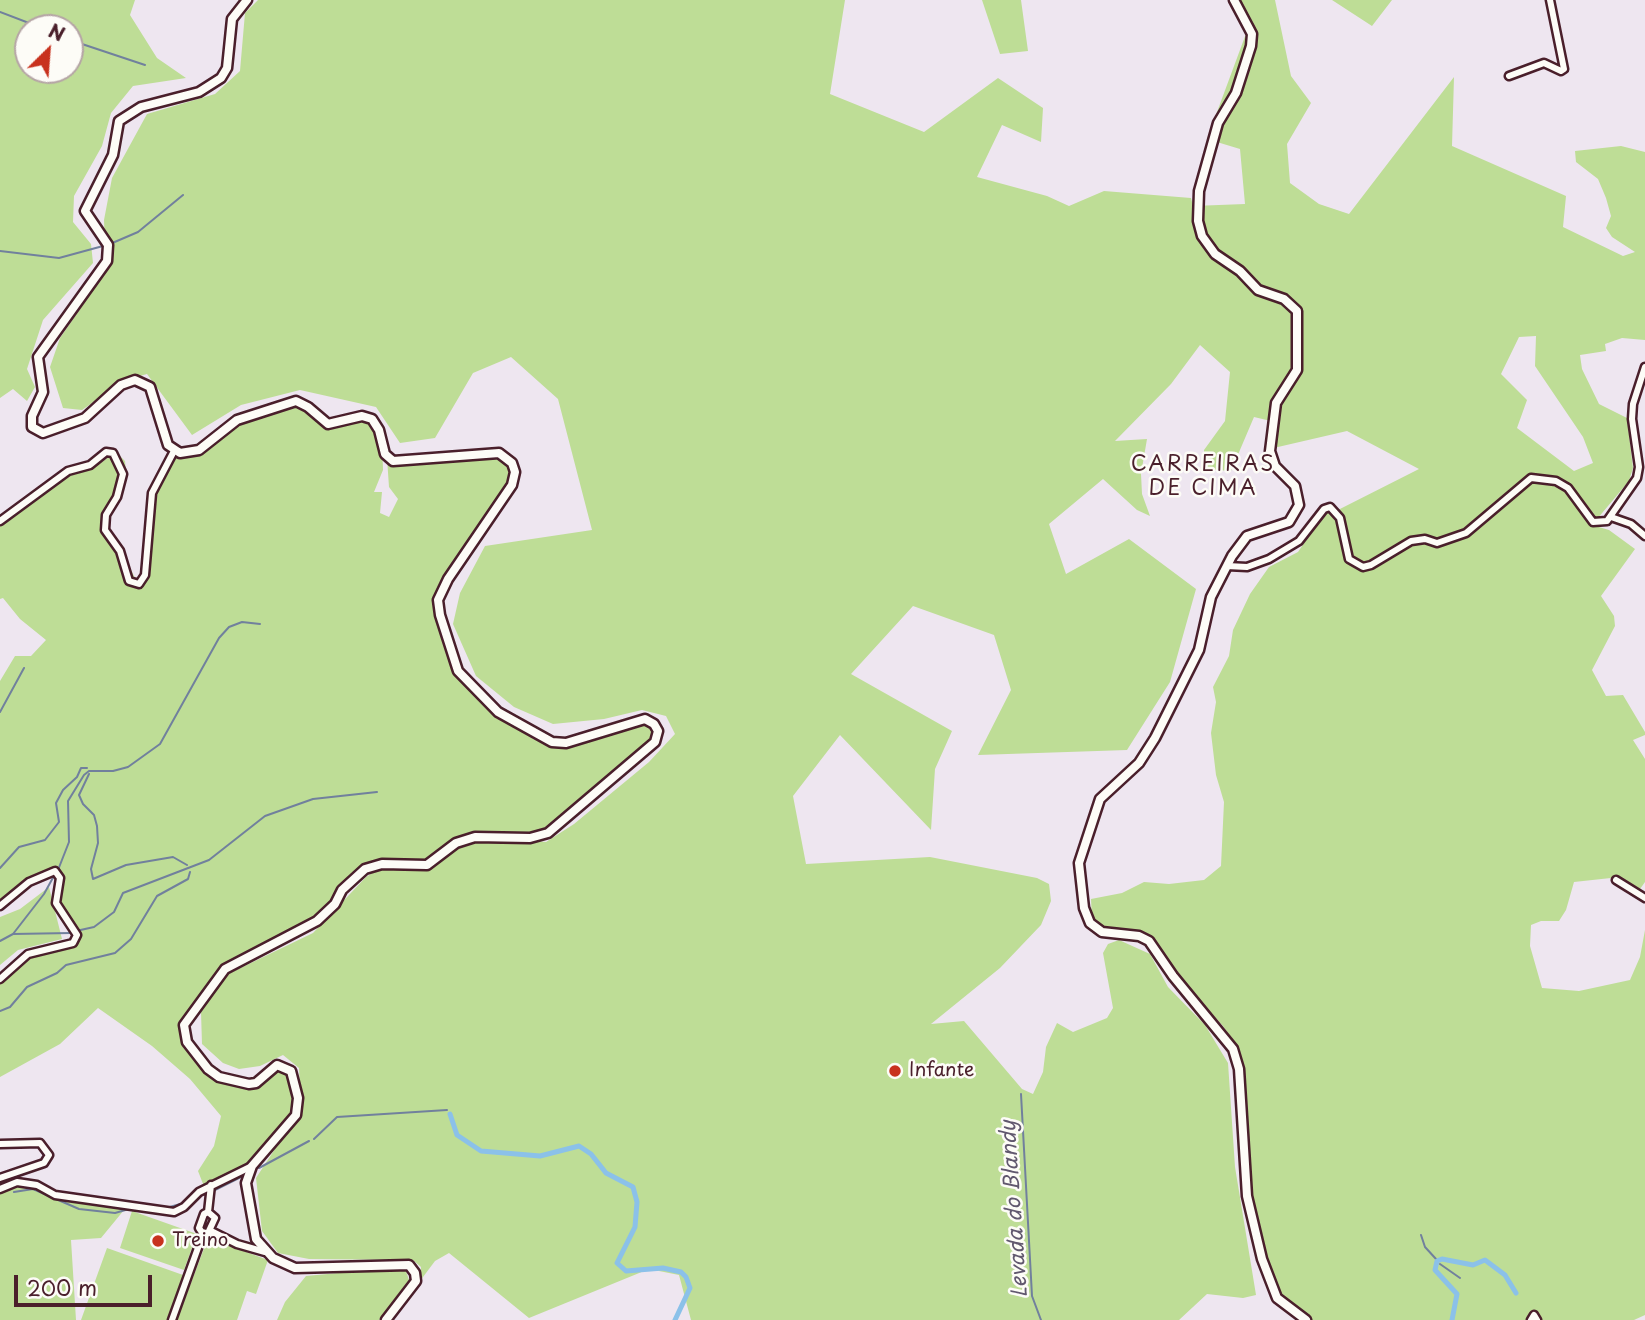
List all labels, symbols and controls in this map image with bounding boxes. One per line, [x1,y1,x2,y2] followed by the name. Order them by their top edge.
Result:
[14,14,84,84] north arrow
[44,16,70,48] text: N
[1133,452,1273,502] district label: CARREIRAS DE CIMA
[909,1060,974,1082] place label: Infante
[887,1063,903,1079] marker: Infante
[996,1119,1034,1299] water label: Levada do Blandy
[172,1230,228,1252] place label: Treino
[150,1233,166,1249] marker: Treino
[18,1260,156,1304] scale bar
[27,1271,97,1303] text: 200 m

